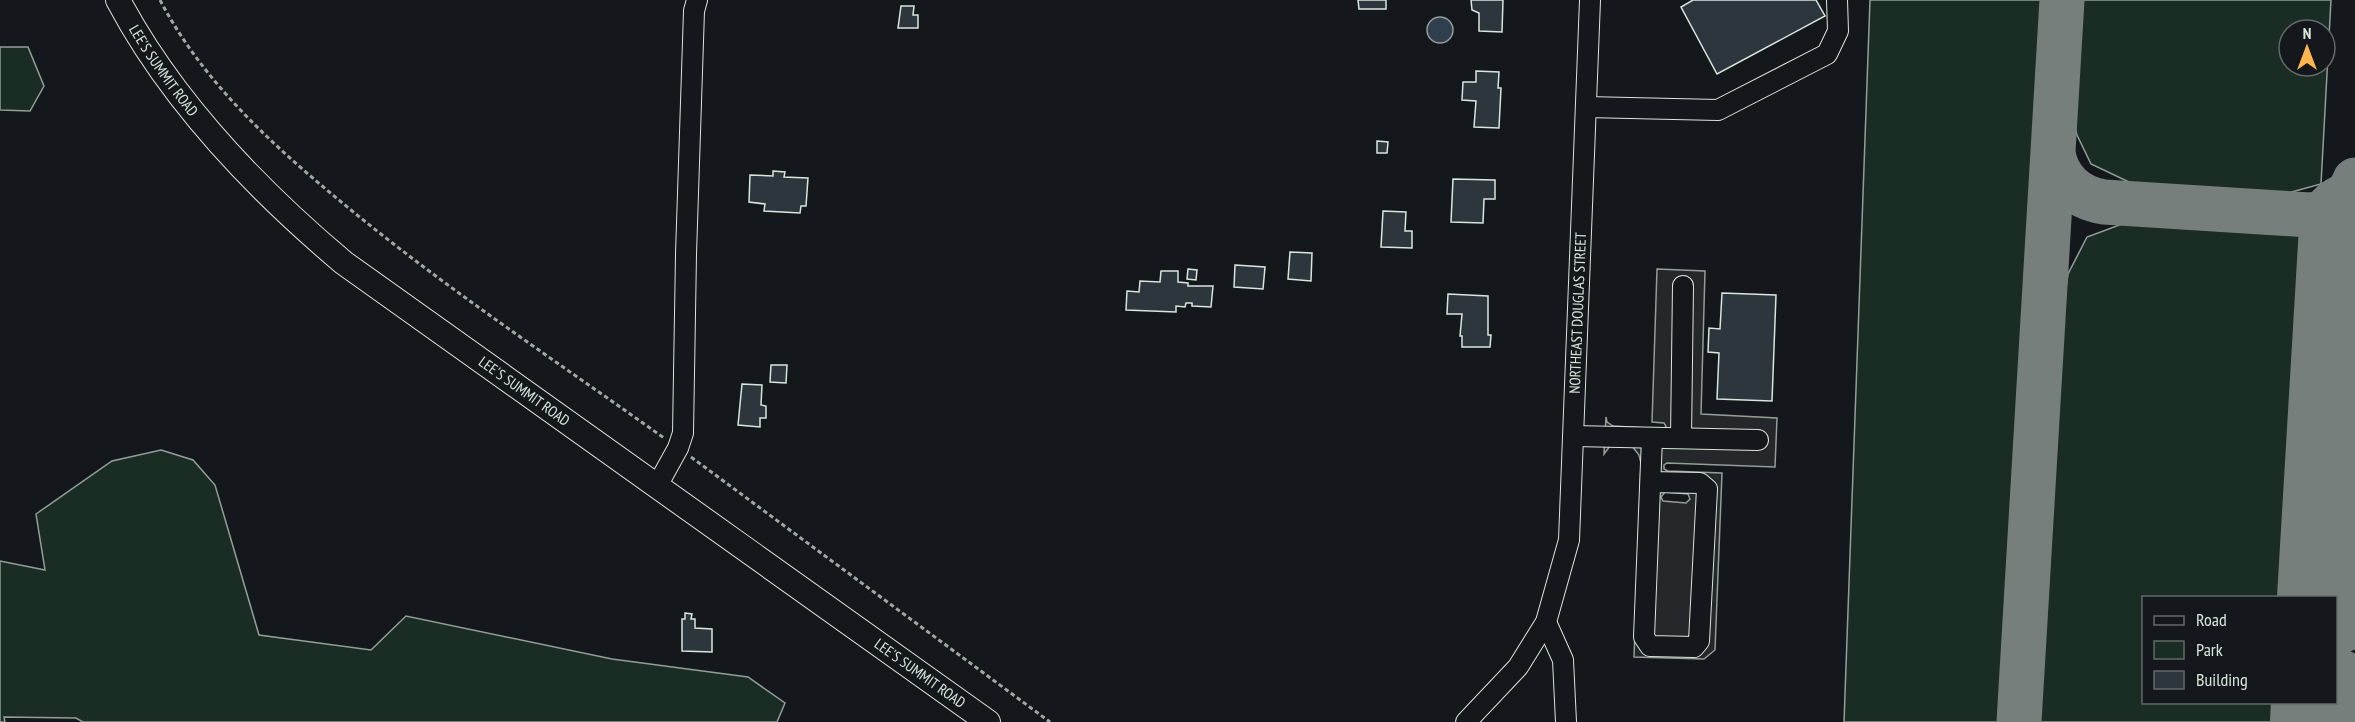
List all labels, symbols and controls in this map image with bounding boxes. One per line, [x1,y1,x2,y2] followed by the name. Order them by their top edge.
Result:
[2277,18,2337,78] north arrow
[125,21,202,120] street label: LEE'S SUMMIT ROAD
[2303,23,2311,43] text: N
[1565,232,1590,394] street label: NORTHEAST DOUGLAS STREET
[475,352,574,430] street label: LEE'S SUMMIT ROAD
[2142,596,2337,704] legend
[2196,608,2227,631] text: Road
[871,634,969,712] street label: LEE'S SUMMIT ROAD
[2196,638,2223,661] text: Park
[2196,668,2248,691] text: Building

